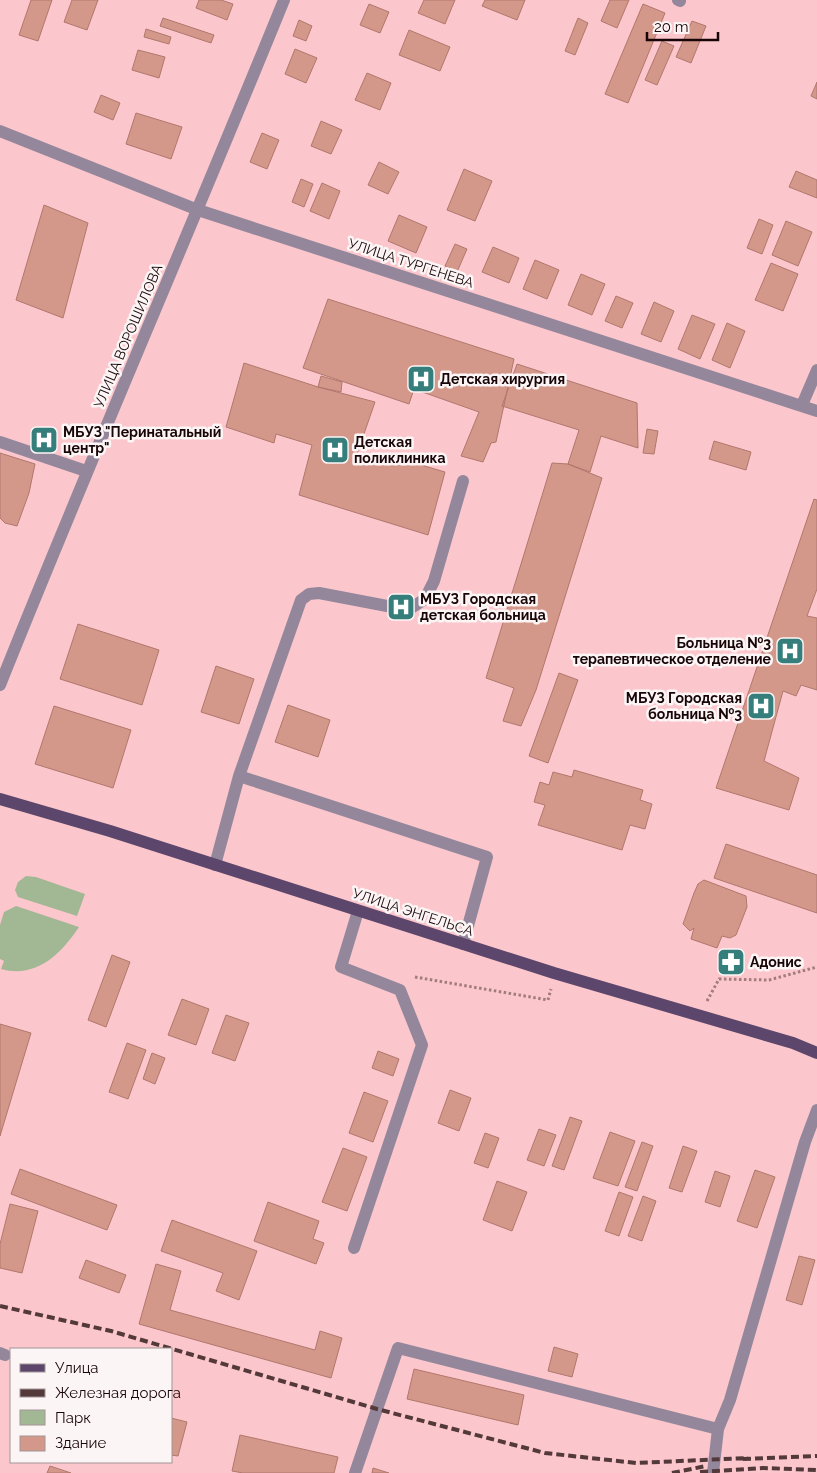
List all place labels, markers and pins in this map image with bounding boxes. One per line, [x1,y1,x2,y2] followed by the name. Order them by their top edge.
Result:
[406,364,436,394] hospital icon: Детская хирургия
[440,371,565,387] place label: Детская хирургия
[63,424,221,456] place label: МБУЗ "Перинатальный центр"
[29,425,59,455] hospital icon: МБУЗ "Перинатальный центр"
[354,434,446,466] place label: Детская поликлиника
[320,435,350,465] hospital icon: Детская поликлиника
[420,591,546,623] place label: МБУЗ Городская детская больница
[386,592,416,622] hospital icon: МБУЗ Городская детская больница
[573,635,772,667] place label: Больница №3 терапевтическое отделение
[775,636,805,666] hospital icon: Больница №3 терапевтическое отделение
[626,690,742,722] place label: МБУЗ Городская больница №3
[746,691,776,721] hospital icon: МБУЗ Городская больница №3
[716,947,746,977] pharmacy icon: Адонис
[750,954,802,970] place label: Адонис

